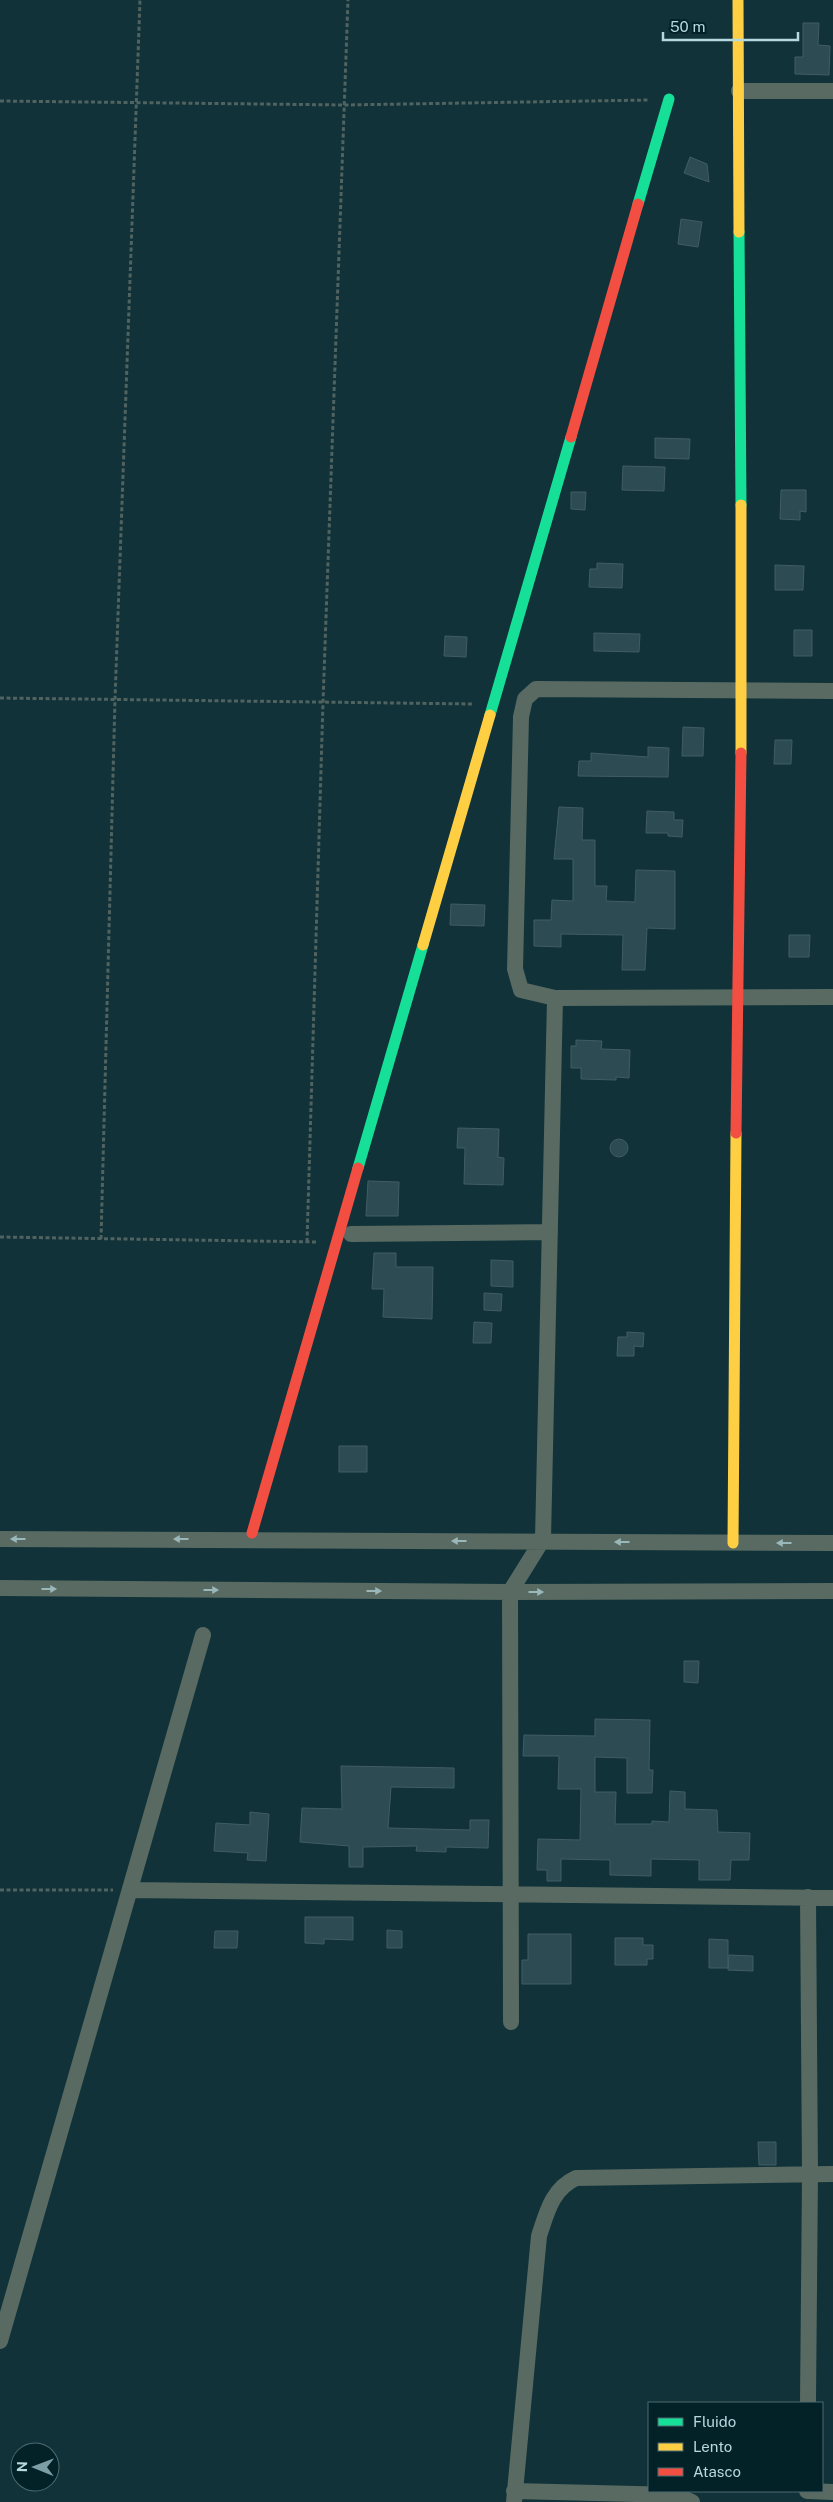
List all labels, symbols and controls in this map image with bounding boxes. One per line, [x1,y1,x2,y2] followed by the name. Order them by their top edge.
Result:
[663,10,798,42] scale bar
[670,18,705,35] text: 50 m
[10,1535,26,1543] one-way arrow
[172,1535,188,1543] one-way arrow
[451,1537,467,1545] one-way arrow
[614,1538,630,1546] one-way arrow
[776,1539,792,1547] one-way arrow
[41,1585,57,1593] one-way arrow
[203,1586,219,1594] one-way arrow
[366,1587,382,1595] one-way arrow
[528,1588,544,1596] one-way arrow
[648,2402,823,2492] legend
[693,2413,736,2430] text: Fluido
[693,2438,732,2455] text: Lento
[10,2442,60,2492] north arrow
[14,2461,30,2472] text: N
[693,2463,741,2480] text: Atasco

